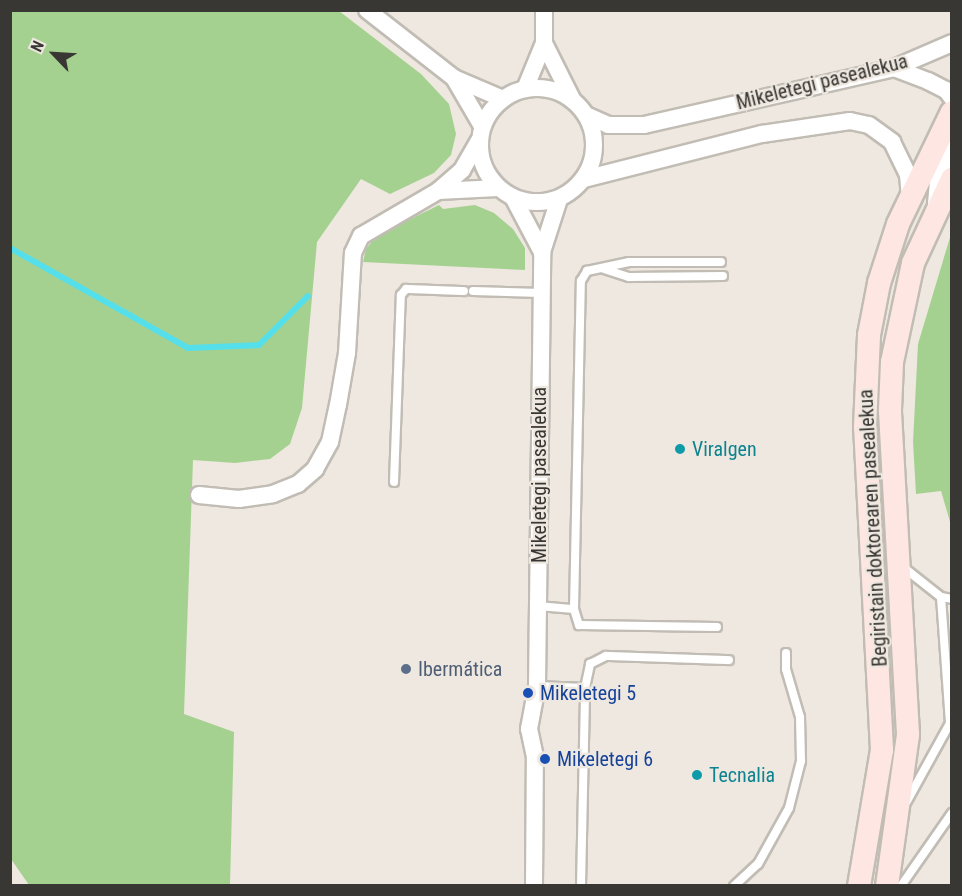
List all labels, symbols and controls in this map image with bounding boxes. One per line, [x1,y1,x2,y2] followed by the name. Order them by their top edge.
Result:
[24,24,84,84] north arrow
[27,38,48,55] text: N
[734,49,910,115] street label: Mikeletegi pasealekua
[527,387,551,563] street label: Mikeletegi pasealekua
[854,389,892,667] street label: Begiristain doktorearen pasealekua
[692,437,757,461] place label: Viralgen
[673,442,687,456] marker: Viralgen
[418,657,502,681] place label: Ibermática
[399,662,413,676] marker: Ibermática
[540,681,636,705] place label: Mikeletegi 5
[521,686,535,700] marker: Mikeletegi 5
[557,747,653,771] place label: Mikeletegi 6
[538,752,552,766] marker: Mikeletegi 6
[709,763,775,787] place label: Tecnalia
[690,768,704,782] marker: Tecnalia

